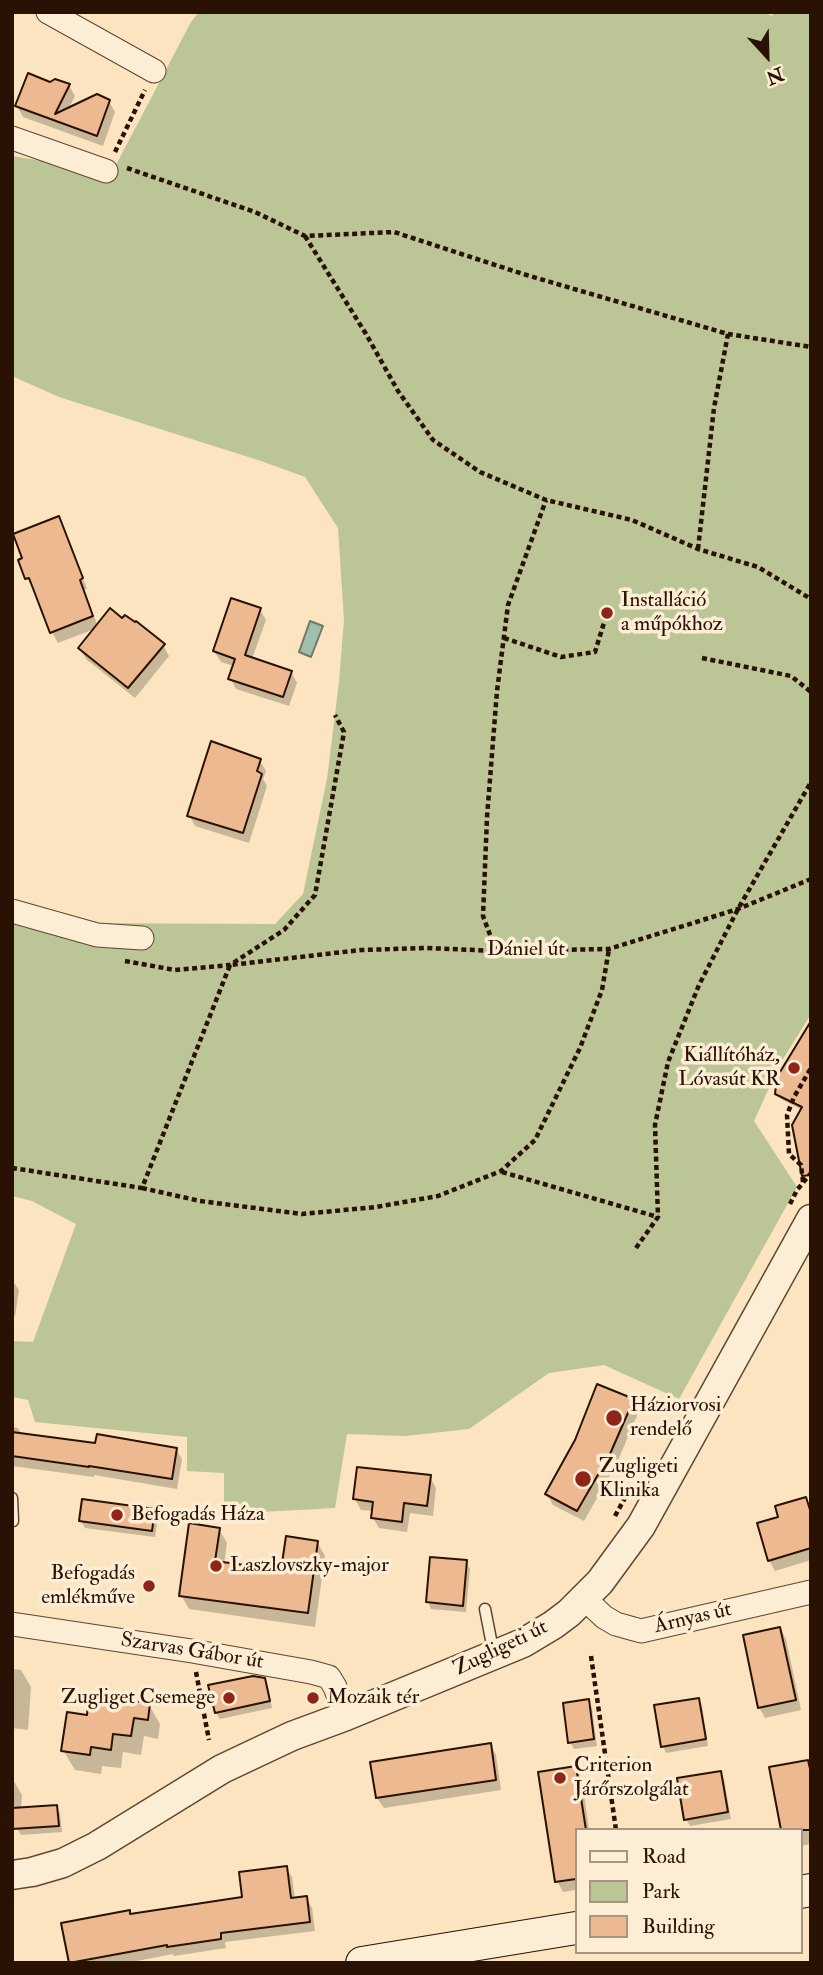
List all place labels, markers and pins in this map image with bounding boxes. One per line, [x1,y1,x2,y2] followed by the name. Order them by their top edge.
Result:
[621,588,723,638] place label: Installáció a műpókhoz
[599,605,615,621] marker: Installáció a műpókhoz
[678,1043,780,1093] place label: Kiállítóház, Lóvasút KR
[786,1060,802,1076] marker: Kiállítóház, Lóvasút KR
[630,1393,721,1443] place label: Háziorvosi rendelő
[604,1408,624,1428] marker: Háziorvosi rendelő
[599,1454,678,1504] place label: Zugligeti Klinika
[573,1469,593,1489] marker: Zugligeti Klinika
[131,1502,265,1528] place label: Befogadás Háza
[109,1507,125,1523] marker: Befogadás Háza
[230,1553,389,1579] place label: Laszlovszky-major
[208,1558,224,1574] marker: Laszlovszky-major
[41,1561,135,1611] place label: Befogadás emlékműve
[141,1578,157,1594] marker: Befogadás emlékműve
[61,1685,215,1711] place label: Zugliget Csemege
[327,1685,419,1711] place label: Mozaik tér
[221,1690,237,1706] marker: Zugliget Csemege
[305,1690,321,1706] marker: Mozaik tér
[574,1753,689,1803] place label: Criterion Járőrszolgálat
[552,1770,568,1786] marker: Criterion Járőrszolgálat

